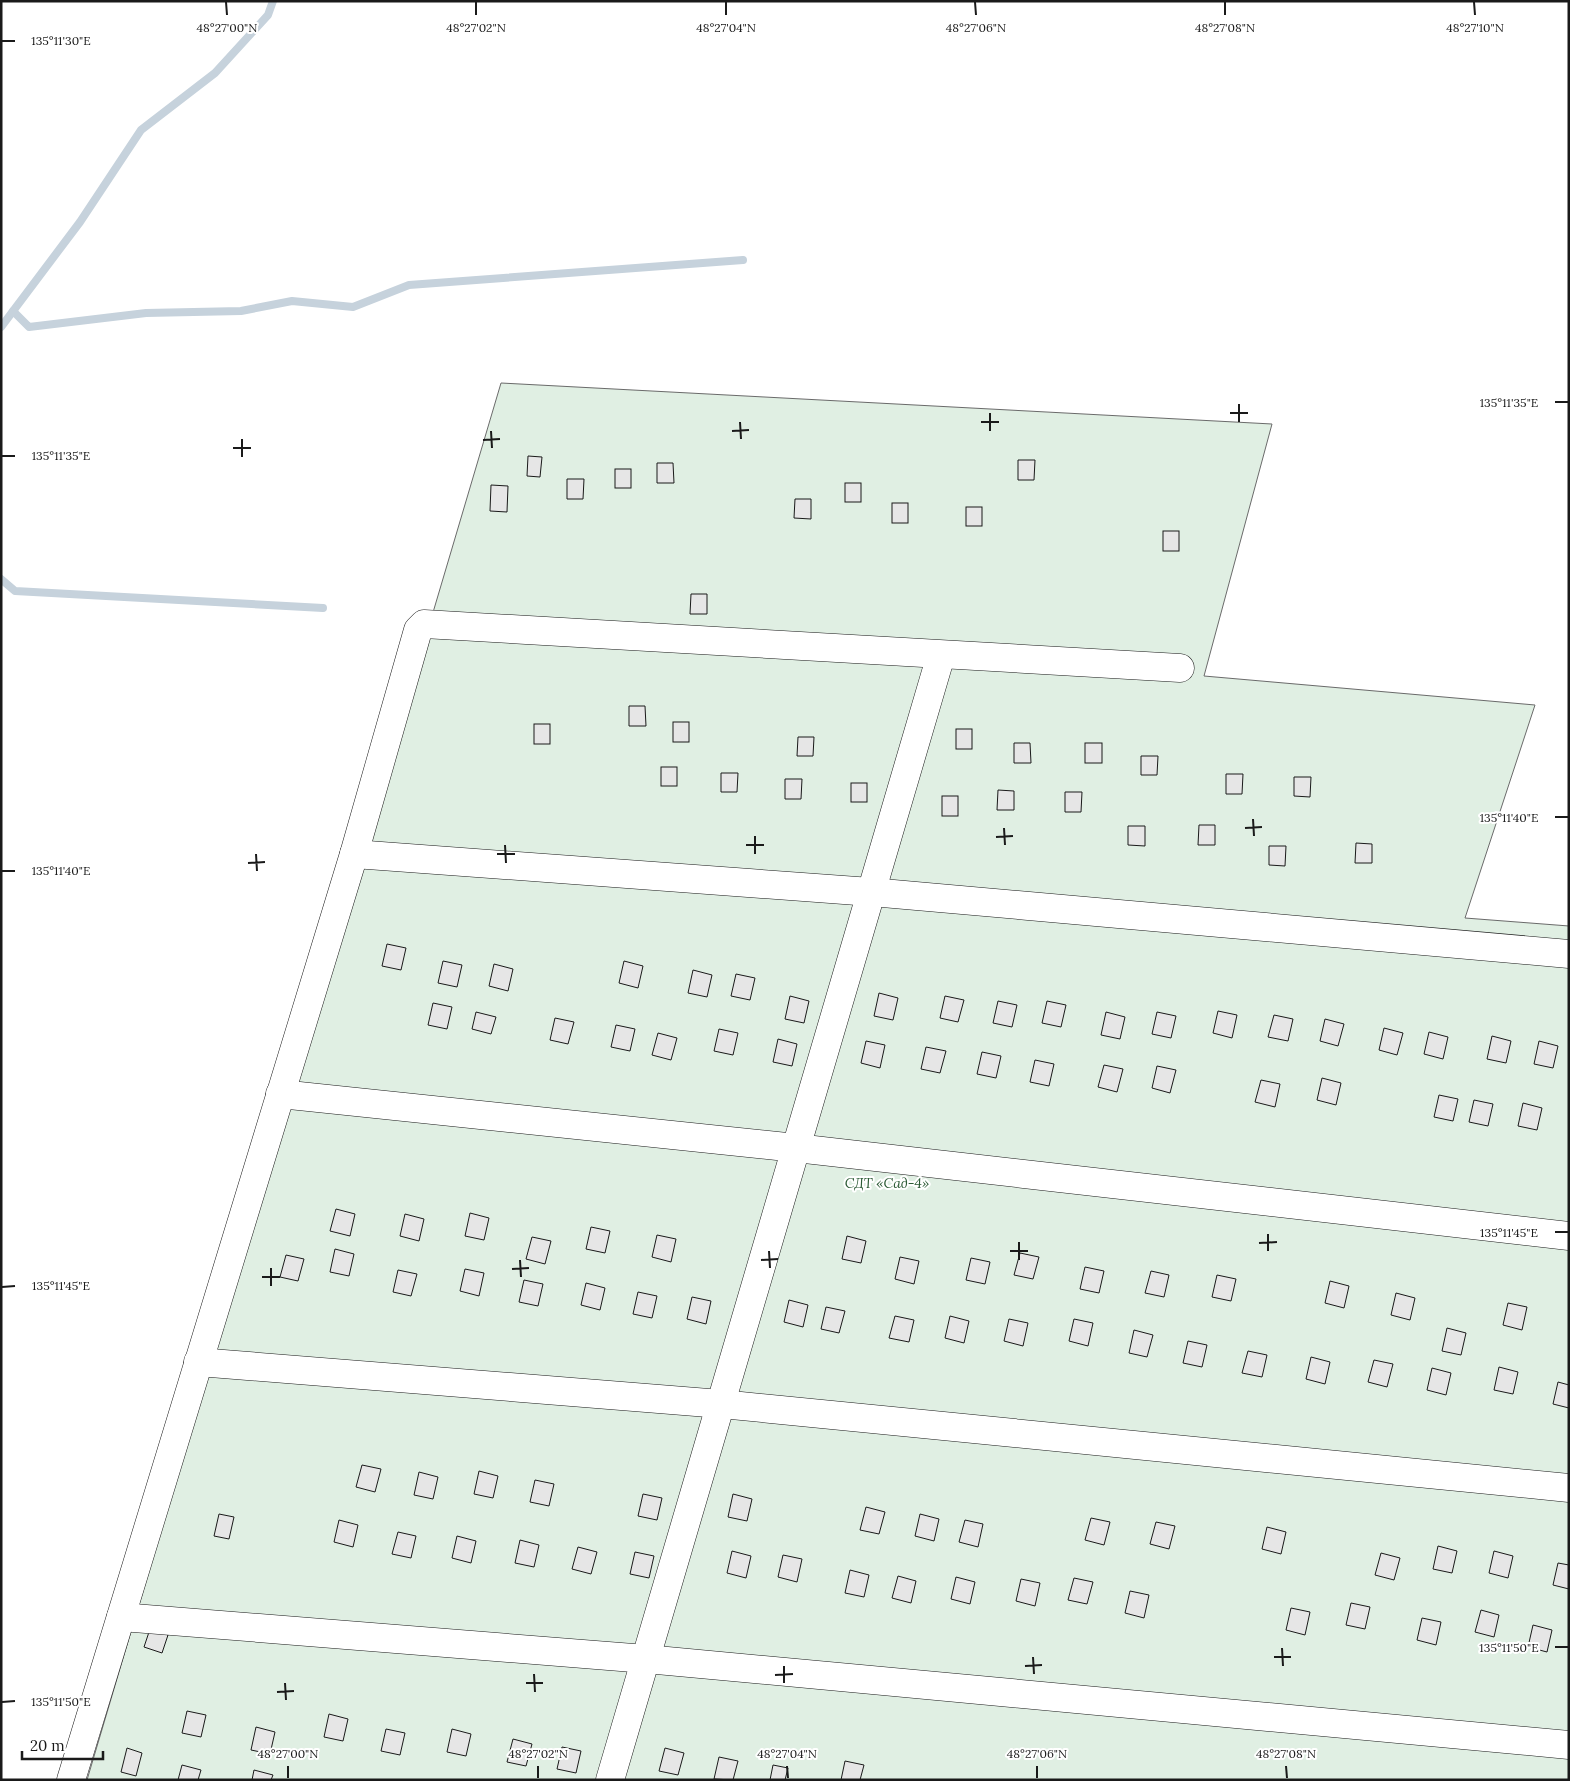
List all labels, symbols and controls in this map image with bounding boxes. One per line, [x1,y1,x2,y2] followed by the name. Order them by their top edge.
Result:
[197,20,257,35] text: 48°27'00"N
[446,20,506,35] text: 48°27'02"N
[696,20,756,35] text: 48°27'04"N
[946,20,1006,35] text: 48°27'06"N
[1195,20,1255,35] text: 48°27'08"N
[1446,20,1504,35] text: 48°27'10"N
[31,33,91,48] text: 135°11'30"E
[1480,395,1538,410] text: 135°11'35"E
[32,448,90,463] text: 135°11'35"E
[1480,810,1538,825] text: 135°11'40"E
[32,863,90,878] text: 135°11'40"E
[845,1174,929,1192] park label: СДТ «Сад-4»
[1480,1225,1538,1240] text: 135°11'45"E
[32,1278,90,1293] text: 135°11'45"E
[1479,1640,1539,1655] text: 135°11'50"E
[31,1694,91,1709] text: 135°11'50"E
[22,1728,104,1760] scale bar
[30,1736,65,1755] text: 20 m
[258,1746,318,1761] text: 48°27'00"N
[508,1746,568,1761] text: 48°27'02"N
[757,1746,817,1761] text: 48°27'04"N
[1007,1746,1067,1761] text: 48°27'06"N
[1256,1746,1316,1761] text: 48°27'08"N

